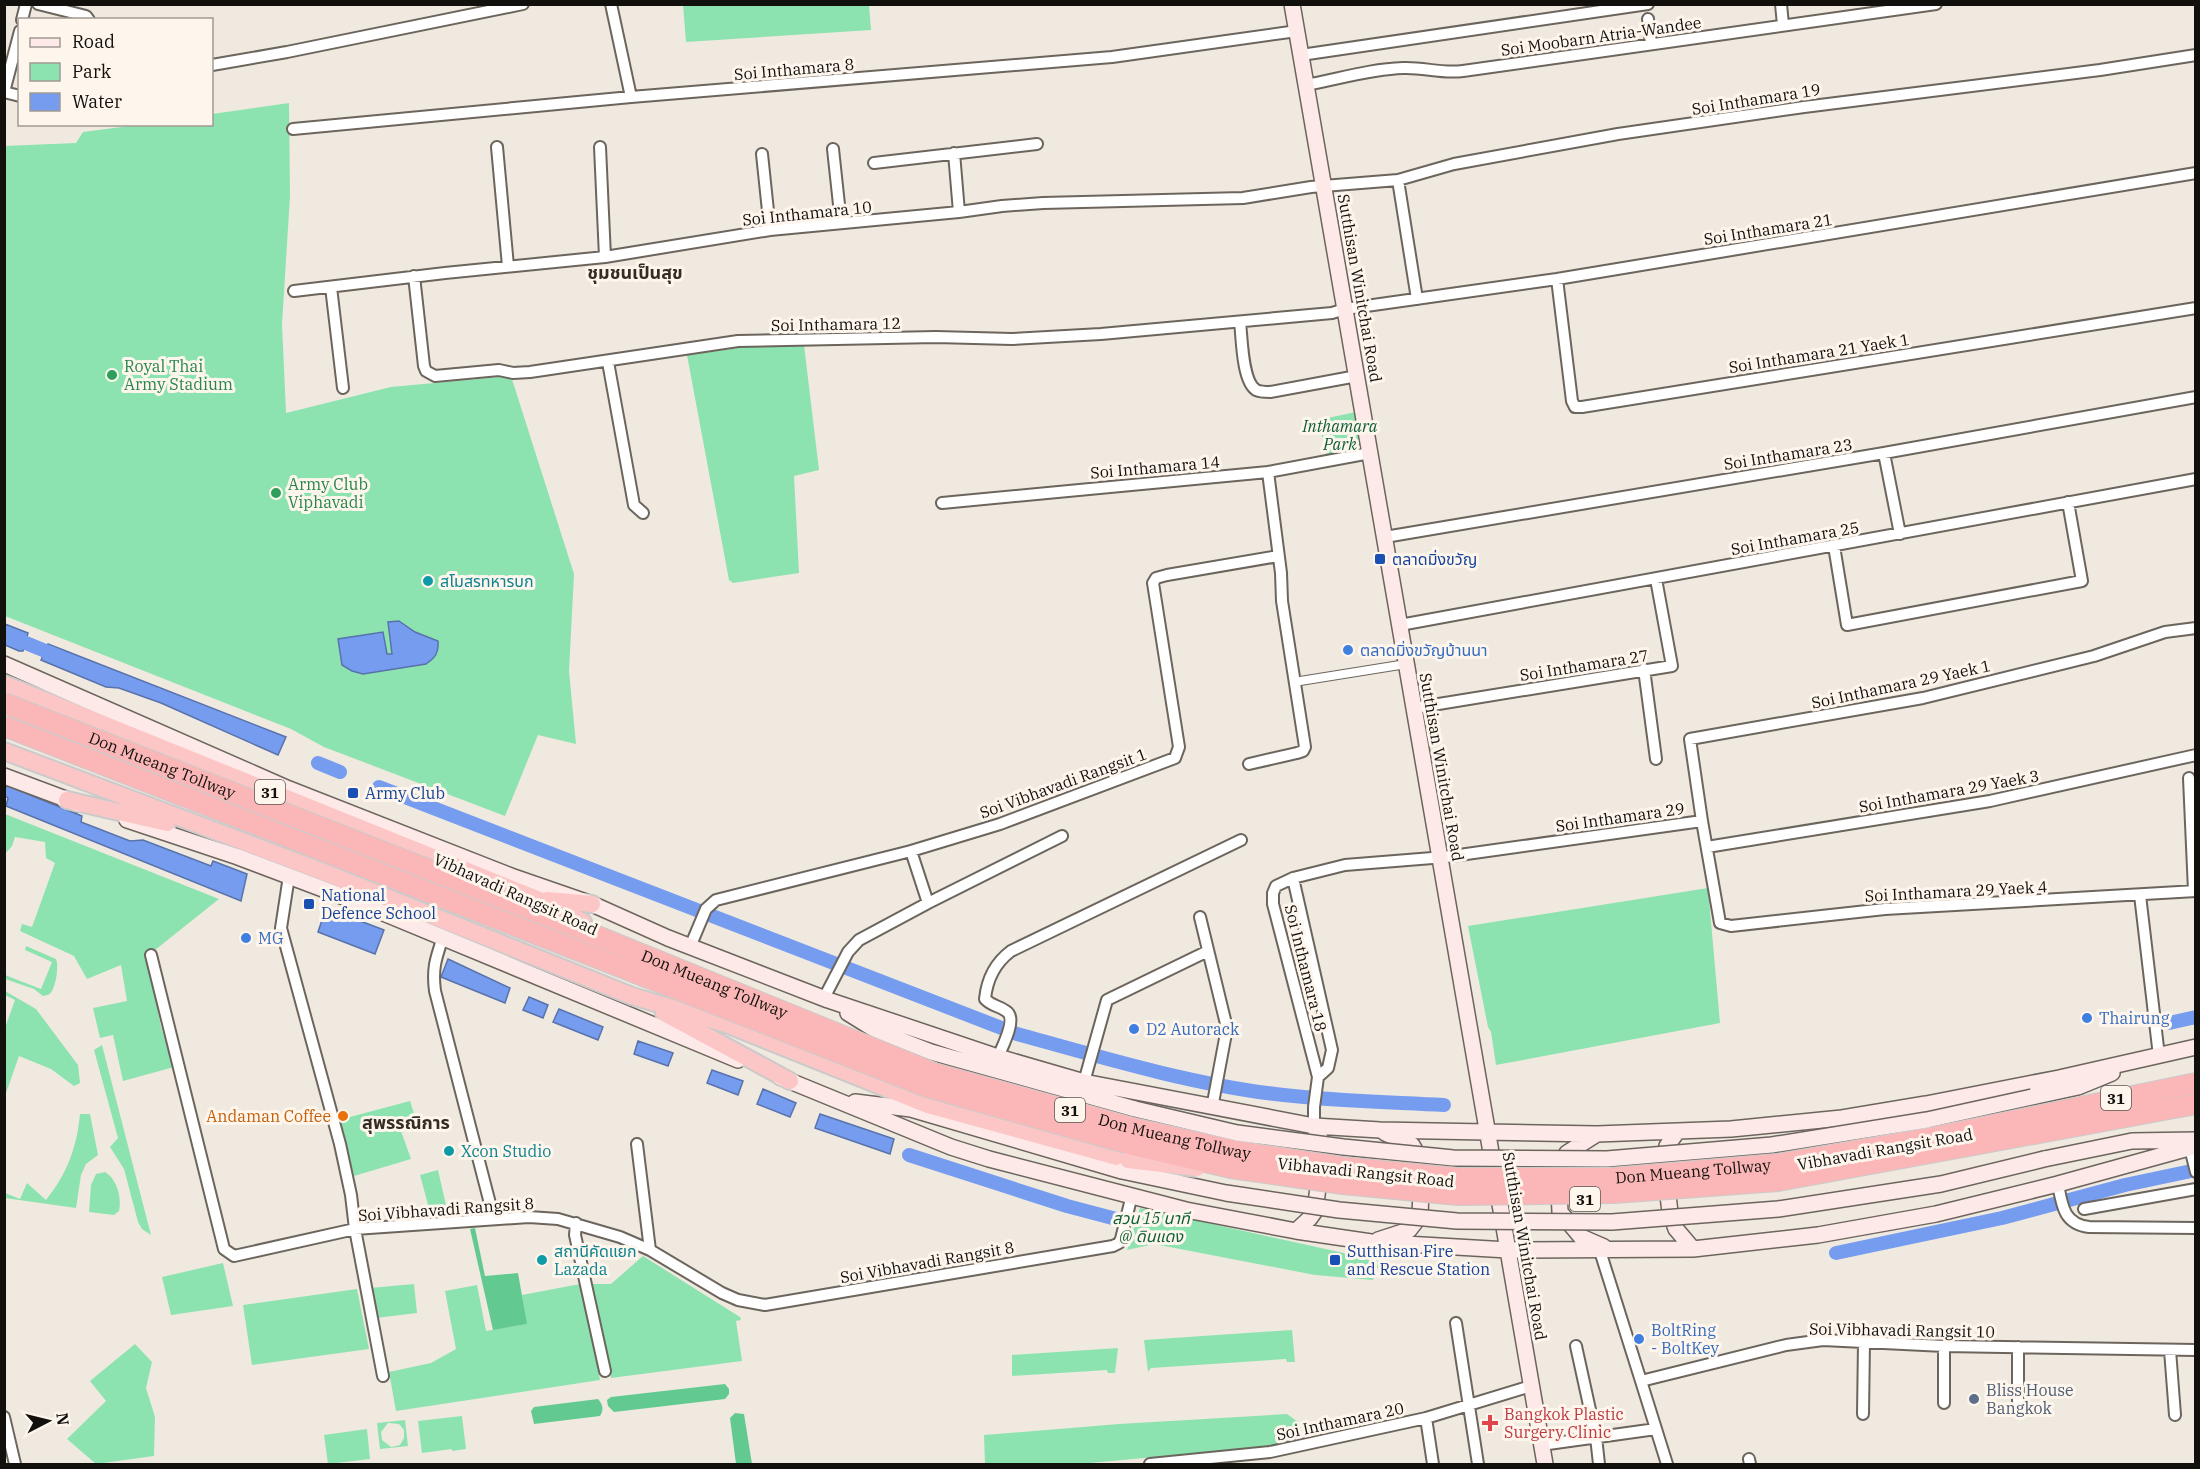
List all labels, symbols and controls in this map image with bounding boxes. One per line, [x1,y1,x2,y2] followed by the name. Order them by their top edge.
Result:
[1499,12,1703,60] street label: Soi Moobarn Atria-Wandee
[18,18,213,126] legend
[72,30,115,53] text: Road
[733,54,855,84] street label: Soi Inthamara 8
[72,60,112,83] text: Park
[1690,79,1822,119] street label: Soi Inthamara 19
[72,90,122,113] text: Water
[1334,192,1386,384] street label: Sutthisan Winitchai Road
[741,196,873,230] street label: Soi Inthamara 10
[1702,209,1834,249] street label: Soi Inthamara 21
[587,261,683,284] district label: ชุมชนเป็นสุข
[771,313,901,335] street label: Soi Inthamara 12
[1727,329,1911,377] street label: Soi Inthamara 21 Yaek 1
[124,356,233,394] place label: Royal Thai Army Stadium
[105,368,119,382] marker: Royal Thai Army Stadium
[1302,416,1378,454] park label: Inthamara Park
[1722,434,1854,474] street label: Soi Inthamara 23
[1089,451,1221,483] street label: Soi Inthamara 14
[288,474,368,512] place label: Army Club Viphavadi
[269,486,283,500] marker: Army Club Viphavadi
[1729,517,1861,559] street label: Soi Inthamara 25
[1392,549,1477,569] place label: ตลาดมิ่งขวัญ
[1373,552,1387,566] marker: ตลาดมิ่งขวัญ
[440,571,534,591] place label: สโมสรทหารบก
[421,574,435,588] marker: สโมสรทหารบก
[1360,640,1488,660] place label: ตลาดมิ่งขวัญบ้านนา
[1341,643,1355,657] marker: ตลาดมิ่งขวัญบ้านนา
[1518,645,1650,685] street label: Soi Inthamara 27
[1810,655,1992,713] street label: Soi Inthamara 29 Yaek 1
[1416,671,1468,863] street label: Sutthisan Winitchai Road
[86,727,239,803] street label: Don Mueang Tollway
[977,743,1149,823] street label: Soi Vibhavadi Rangsit 1
[1857,765,2041,817] street label: Soi Inthamara 29 Yaek 3
[255,780,285,804] road number: 31
[365,783,445,803] place label: Army Club
[346,786,360,800] marker: Army Club
[1554,798,1686,836] street label: Soi Inthamara 29
[431,849,602,939] street label: Vibhavadi Rangsit Road
[1864,876,2048,906] street label: Soi Inthamara 29 Yaek 4
[321,885,436,923] place label: National Defence School
[302,897,316,911] marker: National Defence School
[1281,902,1331,1034] street label: Soi Inthamara 18
[258,928,284,948] place label: MG
[239,931,253,945] marker: MG
[638,945,791,1023] street label: Don Mueang Tollway
[2099,1008,2170,1028] place label: Thairung
[2080,1011,2094,1025] marker: Thairung
[1146,1019,1240,1039] place label: D2 Autorack
[1127,1022,1141,1036] marker: D2 Autorack
[2101,1086,2131,1110] road number: 31
[1055,1098,1085,1122] road number: 31
[206,1106,331,1126] place label: Andaman Coffee
[336,1109,350,1123] marker: Andaman Coffee
[1096,1109,1253,1163] street label: Don Mueang Tollway
[362,1111,450,1134] district label: สุพรรณิการ
[1796,1124,1975,1174] street label: Vibhavadi Rangsit Road
[461,1141,551,1161] place label: Xcon Studio
[442,1144,456,1158] marker: Xcon Studio
[1499,1150,1551,1342] street label: Sutthisan Winitchai Road
[1277,1153,1456,1191] street label: Vibhavadi Rangsit Road
[1614,1155,1772,1188] street label: Don Mueang Tollway
[1570,1187,1600,1211] road number: 31
[357,1193,535,1225] street label: Soi Vibhavadi Rangsit 8
[1112,1208,1192,1246] park label: สวน 15 นาที @ ดินแดง
[838,1237,1016,1287] street label: Soi Vibhavadi Rangsit 8
[554,1241,636,1279] place label: สถานีคัดแยก Lazada
[1347,1241,1490,1279] place label: Sutthisan Fire and Rescue Station
[535,1253,549,1267] marker: สถานีคัดแยก Lazada
[1328,1253,1342,1267] marker: Sutthisan Fire and Rescue Station
[1809,1318,1995,1342] street label: Soi Vibhavadi Rangsit 10
[1651,1320,1720,1358] place label: BoltRing - BoltKey
[1632,1332,1646,1346] marker: BoltRing - BoltKey
[1986,1380,2074,1418] place label: Bliss House Bangkok
[18,1391,78,1451] north arrow
[1967,1392,1981,1406] marker: Bliss House Bangkok
[1274,1398,1406,1444] street label: Soi Inthamara 20
[1504,1404,1624,1442] place label: Bangkok Plastic Surgery Clinic
[52,1412,74,1427] text: N
[1481,1414,1499,1432] marker: Bangkok Plastic Surgery Clinic

